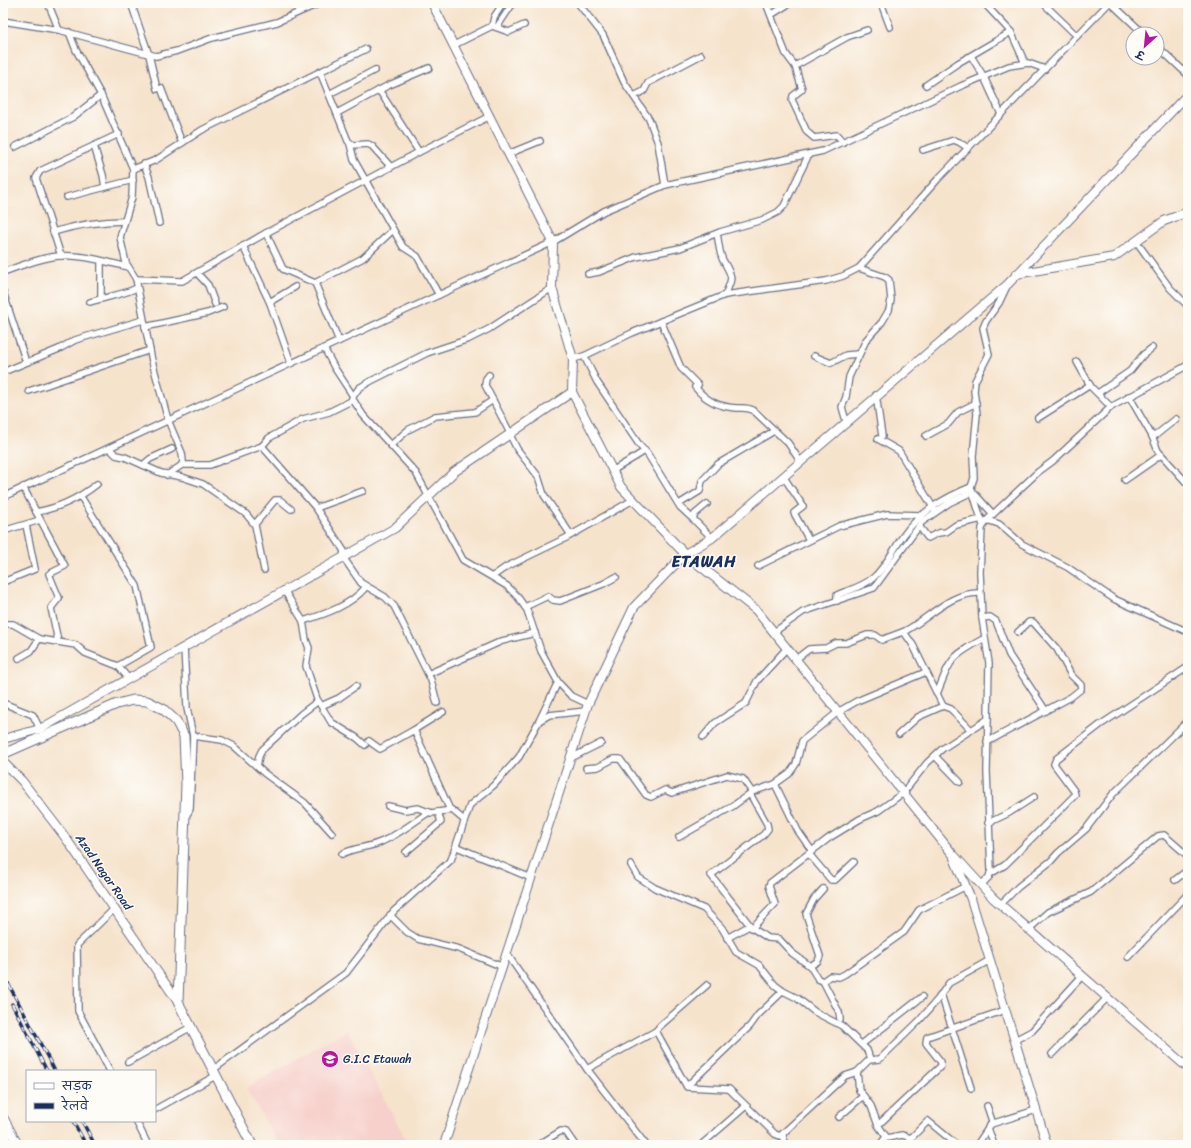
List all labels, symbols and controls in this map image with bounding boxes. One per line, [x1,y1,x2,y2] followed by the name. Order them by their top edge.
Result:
[1125,26,1165,66] north arrow
[1132,44,1149,65] text: उ
[671,547,737,576] district label: ETAWAH
[69,828,139,915] street label: Azad Nagar Road
[343,1048,412,1070] place label: G.I.C Etawah
[320,1049,340,1069] school or university icon: G.I.C Etawah
[26,1070,156,1122] legend
[61,1075,93,1097] text: सड़क
[60,1095,89,1117] text: रेलवे

